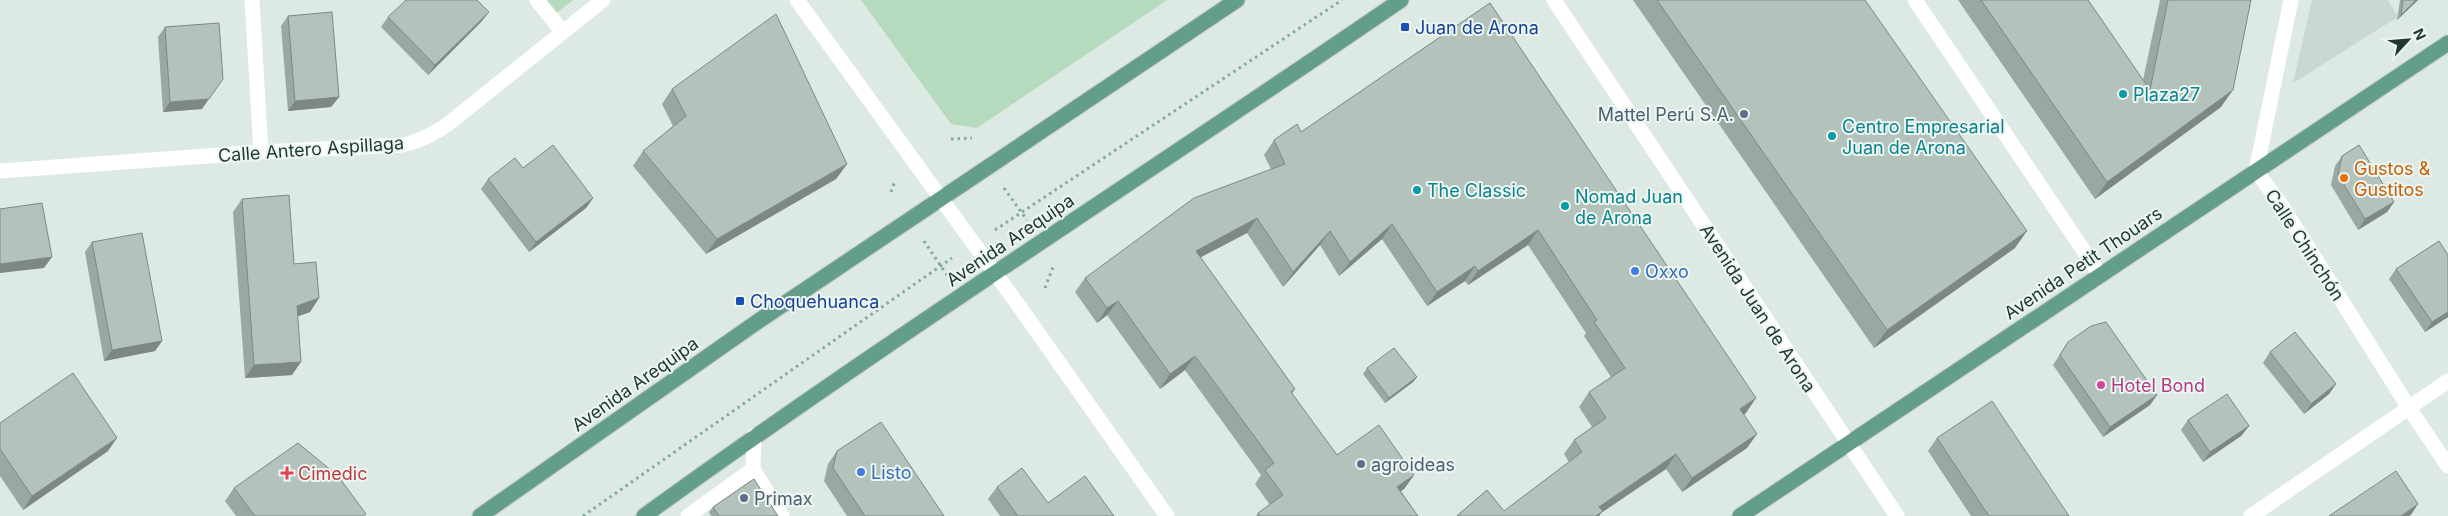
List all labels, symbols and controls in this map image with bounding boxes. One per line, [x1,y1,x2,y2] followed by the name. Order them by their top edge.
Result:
[2383,15,2433,65] north arrow
[1415,17,1539,38] place label: Juan de Arona
[1399,21,1411,33] marker: Juan de Arona
[2410,26,2430,43] text: N
[2133,84,2200,105] place label: Plaza27
[2117,88,2129,100] marker: Plaza27
[1598,104,1734,125] place label: Mattel Perú S.A.
[1738,108,1750,120] marker: Mattel Perú S.A.
[1842,116,2005,158] place label: Centro Empresarial Juan de Arona
[1826,130,1838,142] marker: Centro Empresarial Juan de Arona
[217,132,405,166] street label: Calle Antero Aspillaga
[2354,158,2431,200] place label: Gustos & Gustitos
[2338,172,2350,184] marker: Gustos & Gustitos
[1427,180,1526,201] place label: The Classic
[1411,184,1423,196] marker: The Classic
[2261,185,2349,305] street label: Calle Chinchón
[1575,186,1683,228] place label: Nomad Juan de Arona
[942,190,1078,290] street label: Avenida Arequipa
[1559,200,1571,212] marker: Nomad Juan de Arona
[2000,202,2166,324] street label: Avenida Petit Thouars
[1696,220,1820,396] street label: Avenida Juan de Arona
[1645,261,1689,282] place label: Oxxo
[1629,265,1641,277] marker: Oxxo
[750,291,879,312] place label: Choquehuanca
[734,295,746,307] marker: Choquehuanca
[568,333,702,435] street label: Avenida Arequipa
[2111,375,2205,396] place label: Hotel Bond
[2095,379,2107,391] marker: Hotel Bond
[1371,454,1455,475] place label: agroideas
[1355,458,1367,470] marker: agroideas
[871,462,912,483] place label: Listo
[298,463,367,484] place label: Cimedic
[280,466,294,480] marker: Cimedic
[855,466,867,478] marker: Listo
[754,488,813,509] place label: Primax
[738,492,750,504] marker: Primax

